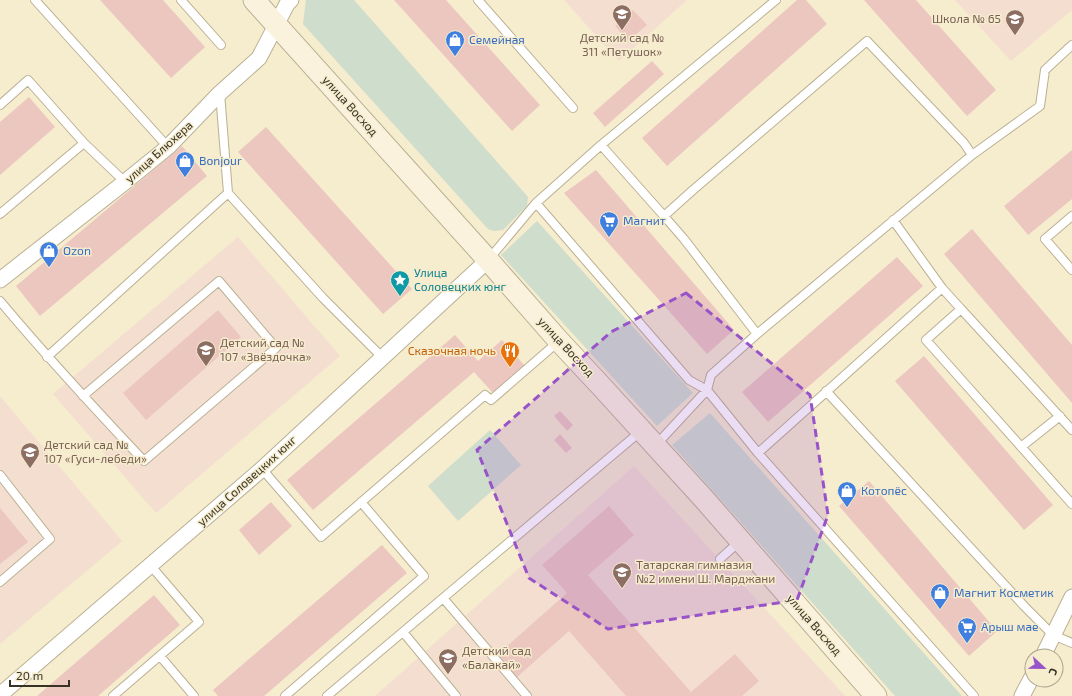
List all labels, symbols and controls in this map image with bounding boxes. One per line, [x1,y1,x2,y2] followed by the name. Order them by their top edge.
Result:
[611,3,633,31] school or university icon: Детский сад № 311 «Петушок»
[1004,8,1026,36] school or university icon: Школа № 65
[932,11,1001,25] place label: Школа № 65
[444,29,466,57] shop icon: Семейная
[580,30,664,59] place label: Детский сад № 311 «Петушок»
[469,32,525,46] place label: Семейная
[319,72,381,139] street label: улица Восход
[122,117,196,186] street label: улица Блюхера
[174,150,196,178] shop icon: Bonjour
[199,153,242,168] place label: Bonjour
[598,210,620,238] supermarket icon: Магнит
[623,213,666,227] place label: Магнит
[38,240,60,268] shop icon: Ozon
[63,243,91,257] place label: Ozon
[414,265,506,293] place label: Улица Соловецких юнг
[389,269,411,297] place icon: Улица Соловецких юнг
[535,314,598,380] street label: улица Восход
[220,335,312,363] place label: Детский сад № 107 «Звёздочка»
[195,339,217,367] school or university icon: Детский сад № 107 «Звёздочка»
[499,340,521,368] restaurant icon: Сказочная ночь
[408,343,496,357] place label: Сказочная ночь
[194,432,300,529] street label: улица Соловецких юнг
[44,437,147,466] place label: Детский сад № 107 «Гуси-лебеди»
[19,441,41,469] school or university icon: Детский сад № 107 «Гуси-лебеди»
[836,480,858,508] shop icon: Котопёс
[861,483,907,497] place label: Котопёс
[636,557,775,585] place label: Татарская гимназия №2 имени Ш. Марджани
[611,561,633,589] school or university icon: Татарская гимназия №2 имени Ш. Марджани
[929,582,951,610] shop icon: Магнит Косметик
[954,585,1054,599] place label: Магнит Косметик
[784,591,845,658] street label: улица Восход
[956,616,978,644] supermarket icon: Арыш мае
[981,619,1039,633] place label: Арыш мае
[462,643,531,671] place label: Детский сад «Балакай»
[437,647,459,675] school or university icon: Детский сад «Балакай»
[1024,648,1064,688] north arrow
[10,662,69,688] scale bar
[1046,666,1061,678] text: С
[16,668,43,682] text: 20 m

